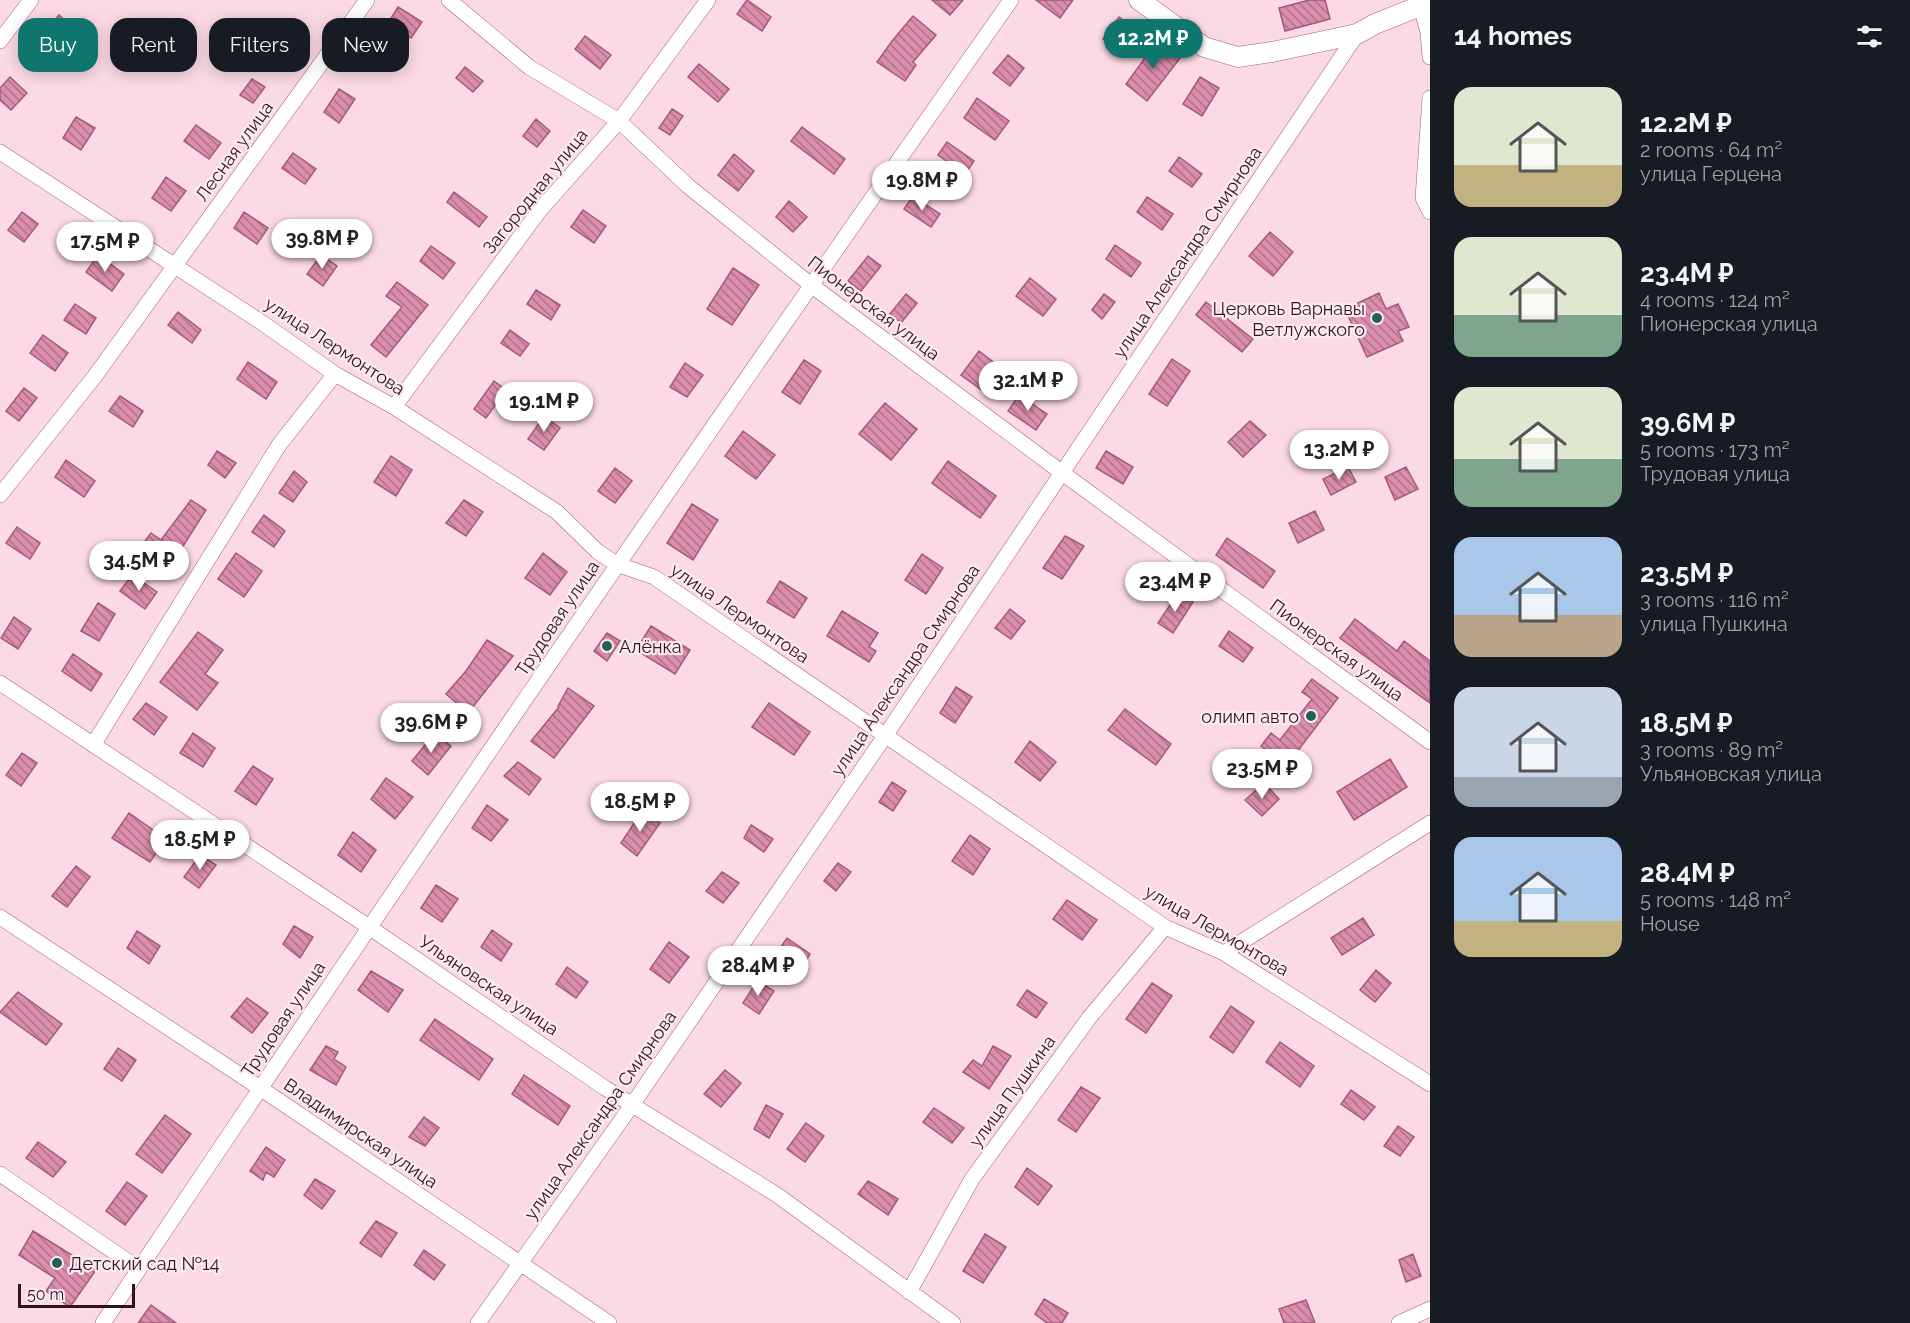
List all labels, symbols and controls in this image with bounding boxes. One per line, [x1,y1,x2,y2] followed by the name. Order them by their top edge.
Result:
[18,18,98,72] chip: Buy
[110,18,197,72] chip: Rent
[209,18,310,72] chip: Filters
[322,18,409,72] chip: New
[1098,19,1208,70] pin: 12.2M ₽
[1853,20,1886,53] icon: filters
[1454,21,1572,51] text: 14 homes
[1118,26,1188,50] text: 12.2M ₽
[191,97,277,205] street label: Лесная улица
[1640,108,1732,138] text: 12.2M ₽
[1502,111,1574,183] icon: home
[478,124,592,258] street label: Загородная улица
[1640,138,1782,162] text: 2 rooms · 64 m²
[1108,142,1266,362] street label: улица Александра Смирнова
[867,161,977,212] pin: 19.8M ₽
[1640,162,1782,186] text: улица Герцена
[886,168,958,192] text: 19.8M ₽
[267,219,377,270] pin: 39.8M ₽
[50,222,160,273] pin: 17.5M ₽
[285,226,359,250] text: 39.8M ₽
[70,229,140,253] text: 17.5M ₽
[804,252,944,364] street label: Пионерская улица
[1640,258,1734,288] text: 23.4M ₽
[1502,261,1574,333] icon: home
[1640,288,1790,312] text: 4 rooms · 124 m²
[261,293,409,399] street label: улица Лермонтова
[1213,298,1365,340] place label: Церковь Варнавы Ветлужского
[1370,311,1384,325] marker: Церковь Варнавы Ветлужского
[1640,312,1818,336] text: Пионерская улица
[973,361,1083,412] pin: 32.1M ₽
[993,368,1063,392] text: 32.1M ₽
[489,382,599,433] pin: 19.1M ₽
[509,389,579,413] text: 19.1M ₽
[1640,408,1735,438] text: 39.6M ₽
[1502,411,1574,483] icon: home
[1284,430,1394,481] pin: 13.2M ₽
[1304,437,1374,461] text: 13.2M ₽
[1640,438,1790,462] text: 5 rooms · 173 m²
[1640,462,1790,486] text: Трудовая улица
[84,541,194,592] pin: 34.5M ₽
[103,548,175,572] text: 34.5M ₽
[511,556,603,680] street label: Трудовая улица
[1640,558,1733,588] text: 23.5M ₽
[667,559,813,667] street label: улица Лермонтова
[826,560,984,780] street label: улица Александра Смирнова
[1502,561,1574,633] icon: home
[1120,562,1230,613] pin: 23.4M ₽
[1139,569,1211,593] text: 23.4M ₽
[1640,588,1789,612] text: 3 rooms · 116 m²
[1266,595,1408,705] street label: Пионерская улица
[1640,612,1788,636] text: улица Пушкина
[619,636,682,657] place label: Алёнка
[600,639,614,653] marker: Алёнка
[376,703,486,754] pin: 39.6M ₽
[1201,706,1299,727] place label: олимп авто
[1640,708,1733,738] text: 18.5M ₽
[1304,709,1318,723] marker: олимп авто
[394,710,468,734] text: 39.6M ₽
[1502,711,1574,783] icon: home
[1640,738,1783,762] text: 3 rooms · 89 m²
[1207,749,1317,800] pin: 23.5M ₽
[1226,756,1298,780] text: 23.5M ₽
[1640,762,1822,786] text: Ульяновская улица
[585,782,695,833] pin: 18.5M ₽
[604,789,676,813] text: 18.5M ₽
[145,820,255,871] pin: 18.5M ₽
[164,827,236,851] text: 18.5M ₽
[1640,858,1735,888] text: 28.4M ₽
[1502,861,1574,933] icon: home
[1141,880,1293,980] street label: улица Лермонтова
[1640,888,1791,912] text: 5 rooms · 148 m²
[1640,912,1700,936] text: House
[415,931,563,1039] street label: Ульяновская улица
[703,946,813,997] pin: 28.4M ₽
[722,953,795,977] text: 28.4M ₽
[237,957,329,1081] street label: Трудовая улица
[520,1006,680,1224] street label: улица Александра Смирнова
[964,1031,1060,1151] street label: улица Пушкина
[280,1074,442,1192] street label: Владимирская улица
[69,1253,220,1274] place label: Детский сад №14
[50,1256,64,1270] marker: Детский сад №14
[18,1281,135,1308] scale bar
[27,1285,64,1304] text: 50 m

